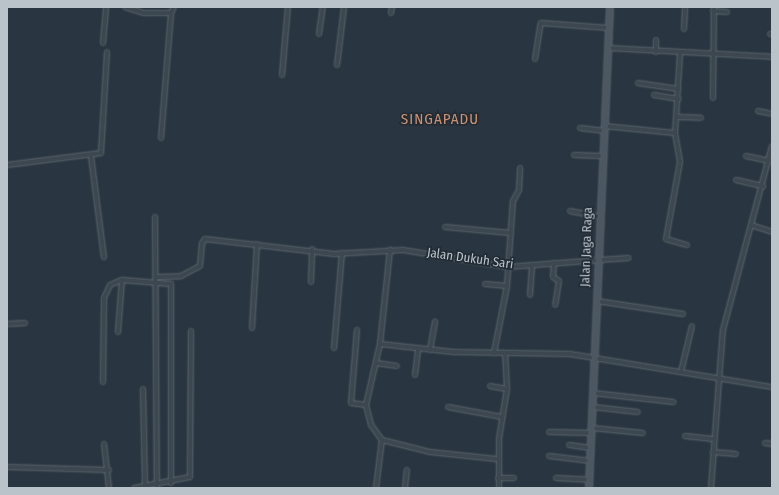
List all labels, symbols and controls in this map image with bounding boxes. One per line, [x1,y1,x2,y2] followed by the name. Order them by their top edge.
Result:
[401,111,479,129] district label: SINGAPADU
[578,207,596,287] street label: Jalan Jaga Raga
[426,245,514,273] street label: Jalan Dukuh Sari

